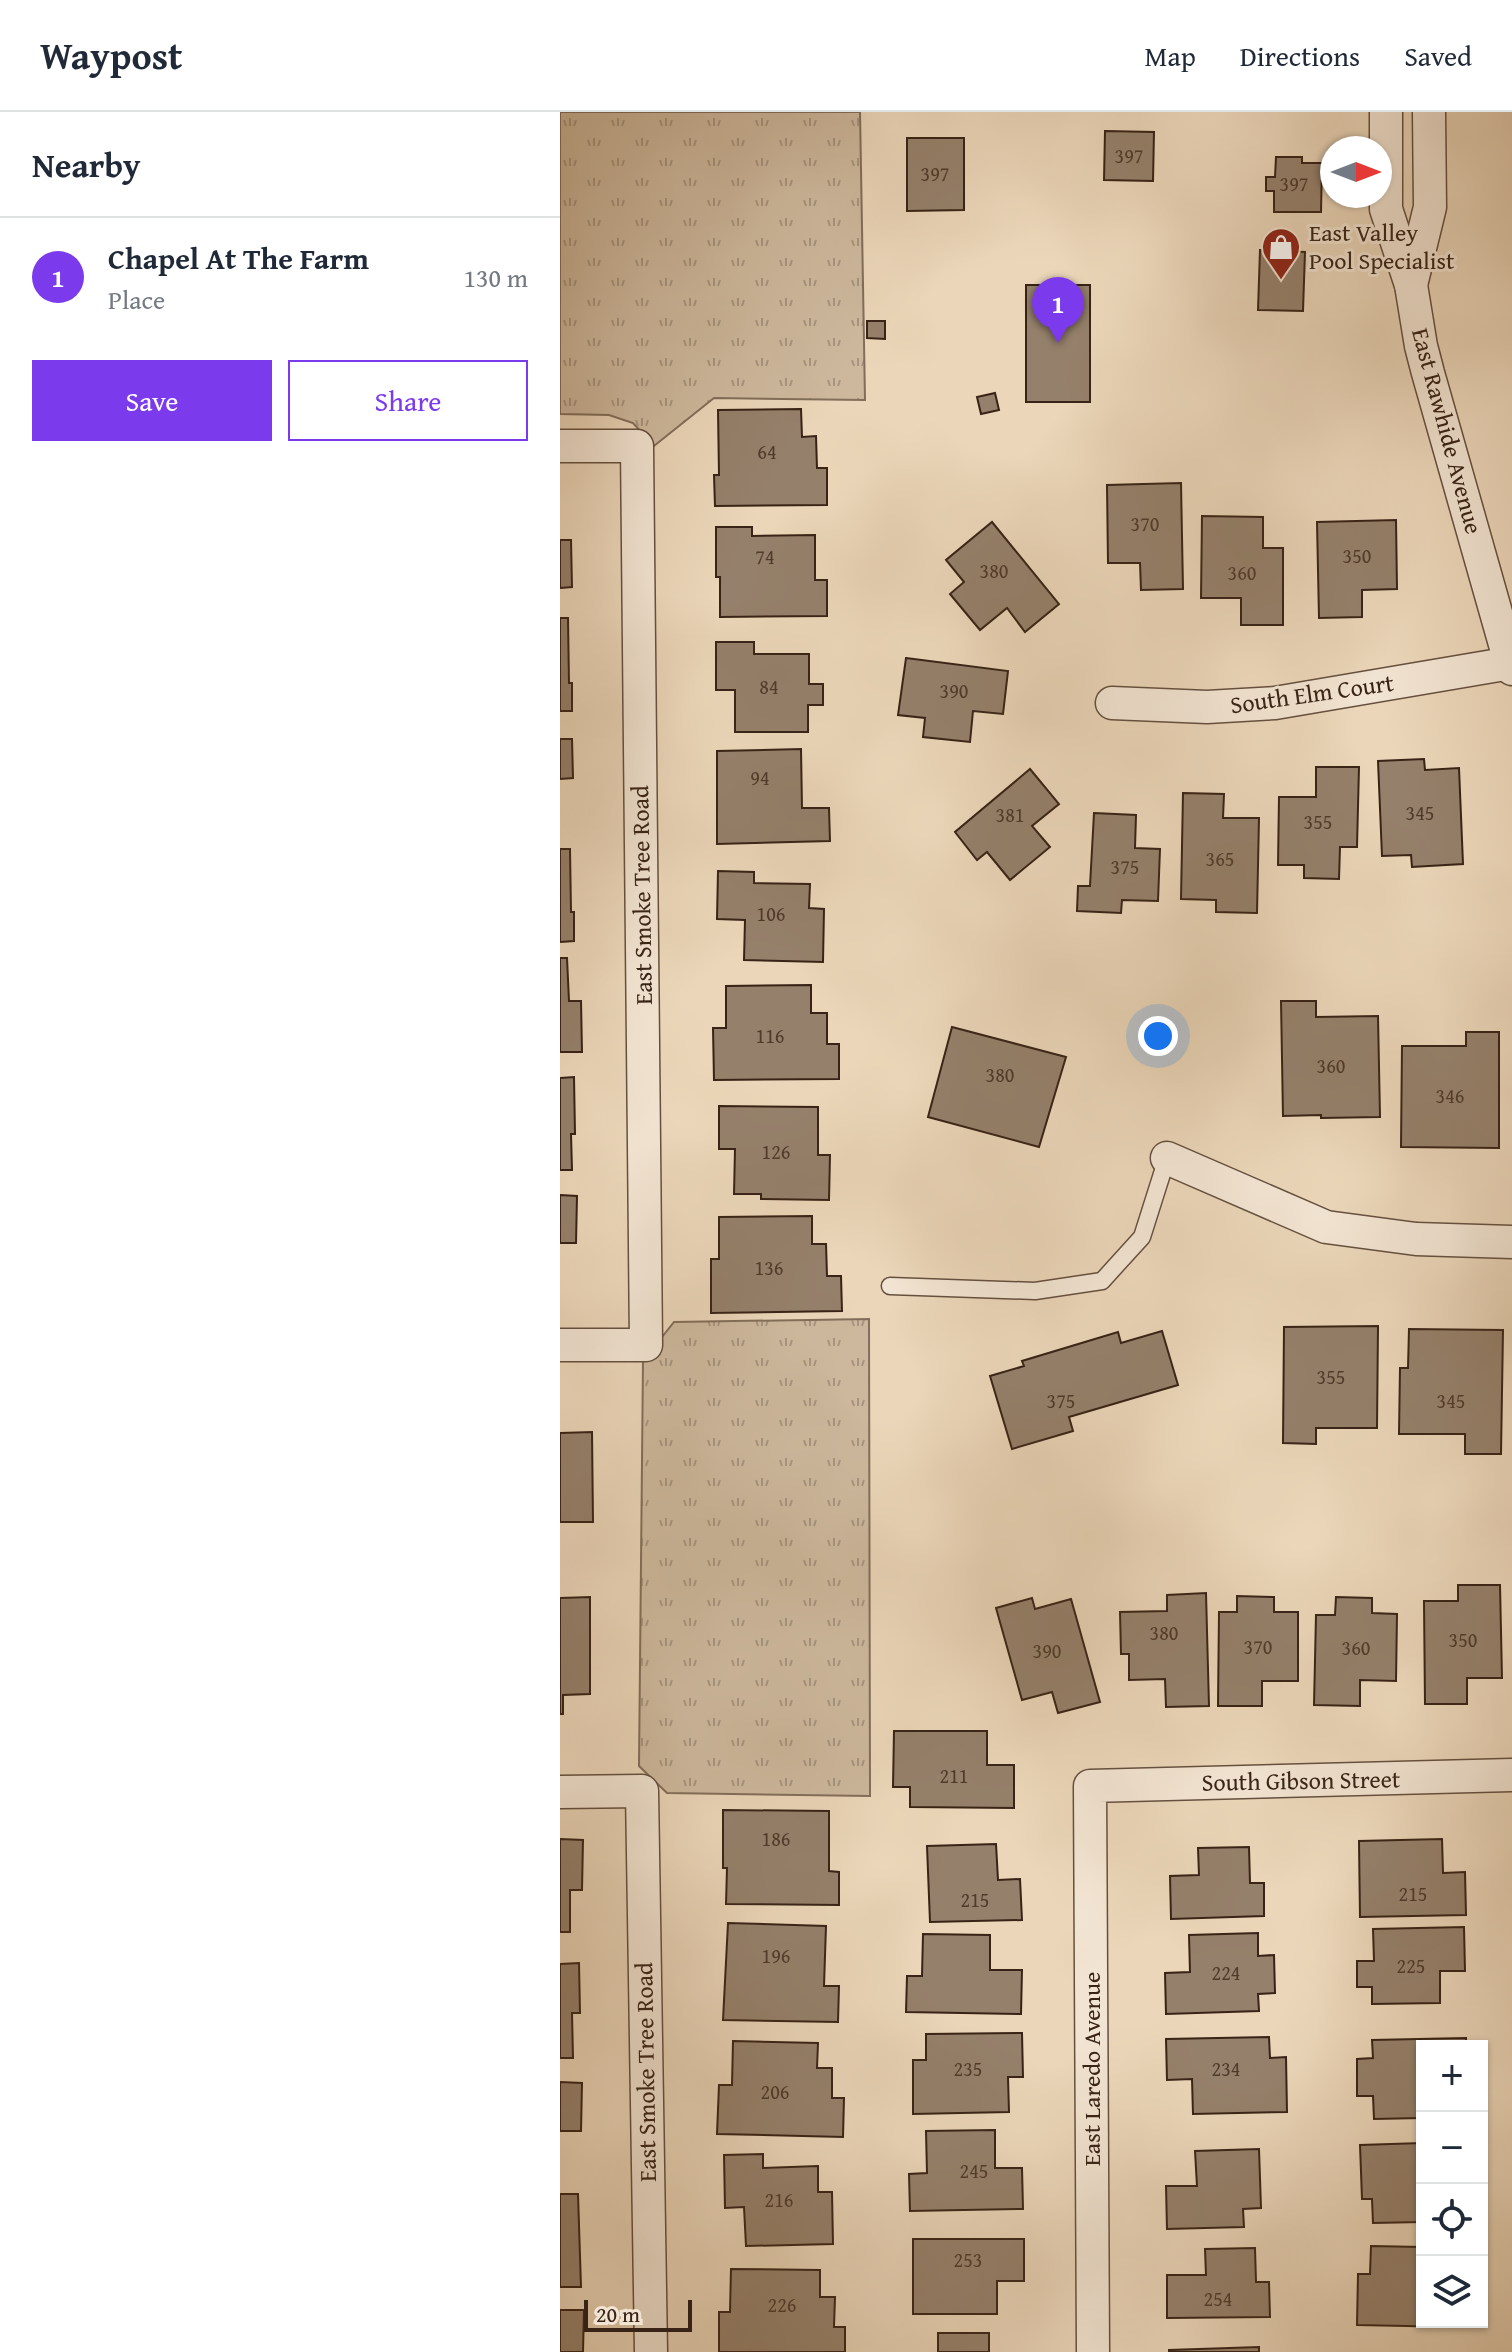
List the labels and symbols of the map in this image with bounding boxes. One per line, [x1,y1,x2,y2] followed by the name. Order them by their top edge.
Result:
[1320,136,1392,208] north arrow
[1115,141,1143,170] house number: 397
[921,159,949,188] house number: 397
[1280,169,1308,198] house number: 397
[1309,215,1455,278] place label: East Valley Pool Specialist
[1260,226,1302,281] shop icon: East Valley Pool Specialist
[1032,277,1084,343] pin: 1
[1403,324,1492,538] street label: East Rawhide Avenue
[757,437,777,466] house number: 64
[1131,509,1159,538] house number: 370
[1343,541,1371,570] house number: 350
[755,542,775,571] house number: 74
[980,556,1008,585] house number: 380
[1228,558,1256,587] house number: 360
[1228,665,1396,722] street label: South Elm Court
[759,672,779,701] house number: 84
[940,676,968,705] house number: 390
[750,763,770,792] house number: 94
[622,785,661,1005] street label: East Smoke Tree Road
[1406,798,1434,827] house number: 345
[996,800,1024,829] house number: 381
[1304,807,1332,836] house number: 355
[1206,844,1234,873] house number: 365
[1111,852,1139,881] house number: 375
[757,899,785,928] house number: 106
[1138,1016,1178,1056] your location
[756,1021,784,1050] house number: 116
[1317,1051,1345,1080] house number: 360
[986,1060,1014,1089] house number: 380
[1436,1081,1464,1110] house number: 346
[762,1137,790,1166] house number: 126
[755,1253,783,1282] house number: 136
[1317,1362,1345,1391] house number: 355
[1047,1386,1075,1415] house number: 375
[1437,1386,1465,1415] house number: 345
[1150,1618,1178,1647] house number: 380
[1449,1625,1477,1654] house number: 350
[1244,1632,1272,1661] house number: 370
[1342,1633,1370,1662] house number: 360
[1033,1636,1061,1665] house number: 390
[940,1761,968,1790] house number: 211
[1201,1761,1401,1800] street label: South Gibson Street
[762,1824,790,1853] house number: 186
[1399,1879,1427,1908] house number: 215
[961,1885,989,1914] house number: 215
[762,1941,790,1970] house number: 196
[1397,1951,1425,1980] house number: 225
[1212,1958,1240,1987] house number: 224
[626,1962,665,2182] street label: East Smoke Tree Road
[1074,1972,1109,2166] street label: East Laredo Avenue
[954,2054,982,2083] house number: 235
[1212,2054,1240,2083] house number: 234
[761,2077,789,2106] house number: 206
[960,2156,988,2185] house number: 245
[765,2185,793,2214] house number: 216
[954,2245,982,2274] house number: 253
[1204,2284,1232,2313] house number: 254
[768,2290,796,2319] house number: 226
[584,2296,692,2332] scale bar

